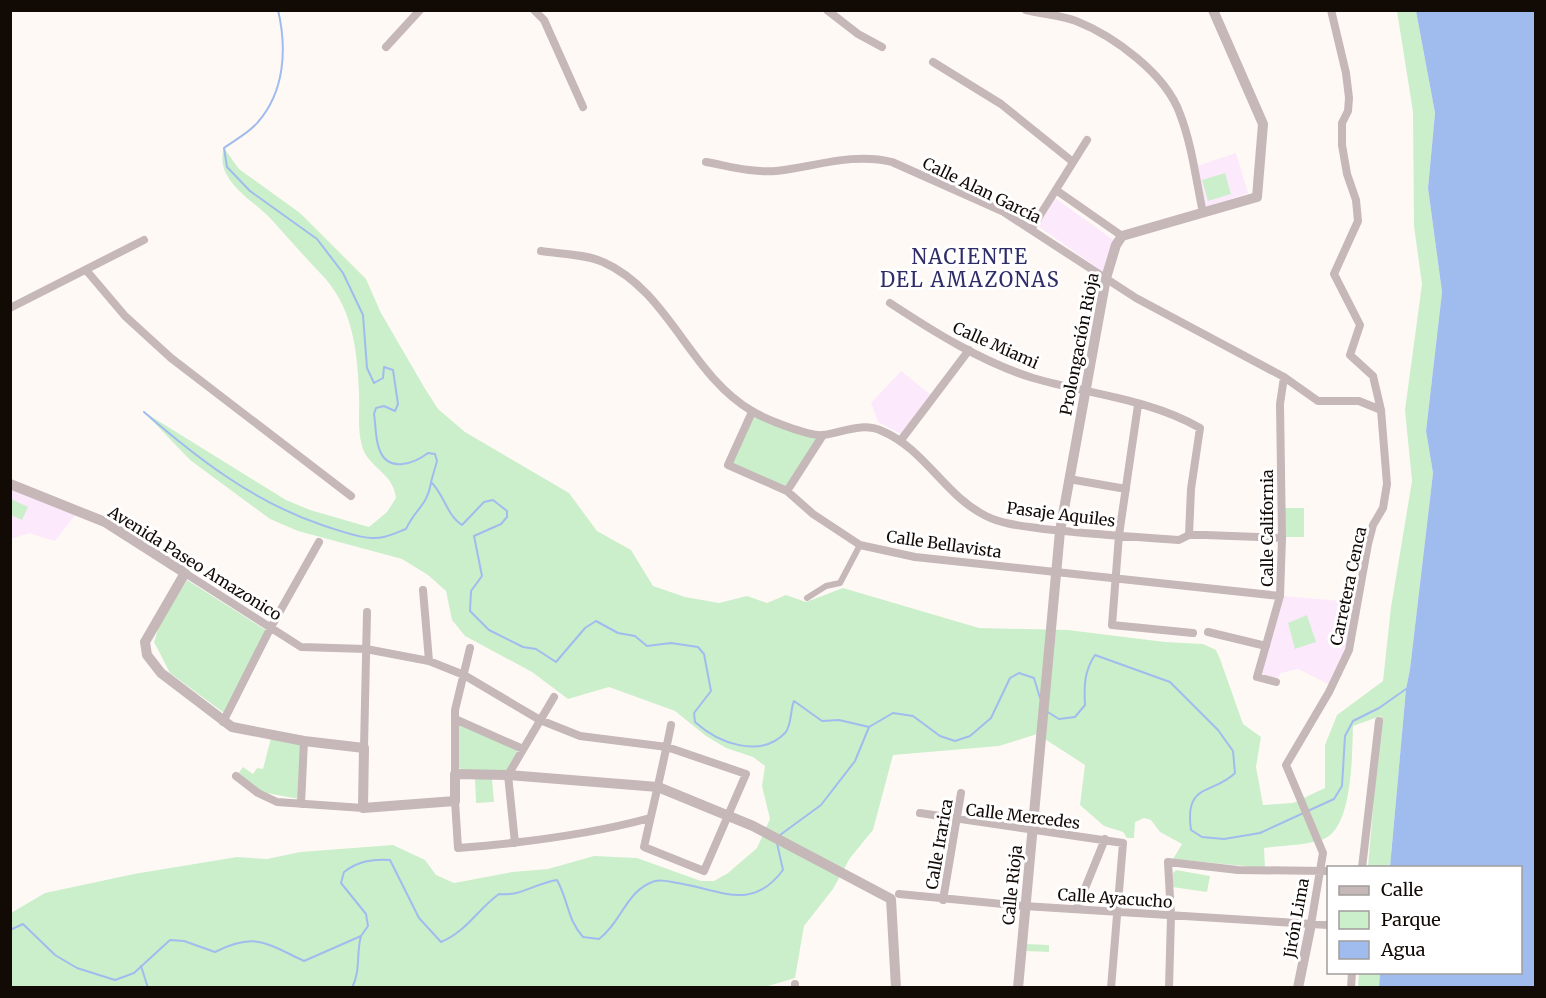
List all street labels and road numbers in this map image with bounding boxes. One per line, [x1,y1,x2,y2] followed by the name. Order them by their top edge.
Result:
[919,153,1045,228] street label: Calle Alan García
[1055,271,1103,417] street label: Prolongación Rioja
[950,317,1042,373] street label: Calle Miami
[1257,469,1277,587] street label: Calle California
[1006,497,1117,531] street label: Pasaje Aquiles
[104,501,285,625] street label: Avenida Paseo Amazonico
[1326,524,1370,647] street label: Carretera Cenca
[885,526,1003,562] street label: Calle Bellavista
[921,797,957,891] street label: Calle Irarica
[965,799,1081,833] street label: Calle Mercedes
[998,844,1026,926] street label: Calle Rioja
[1279,876,1313,960] street label: Jirón Lima
[1057,884,1173,912] street label: Calle Ayacucho

